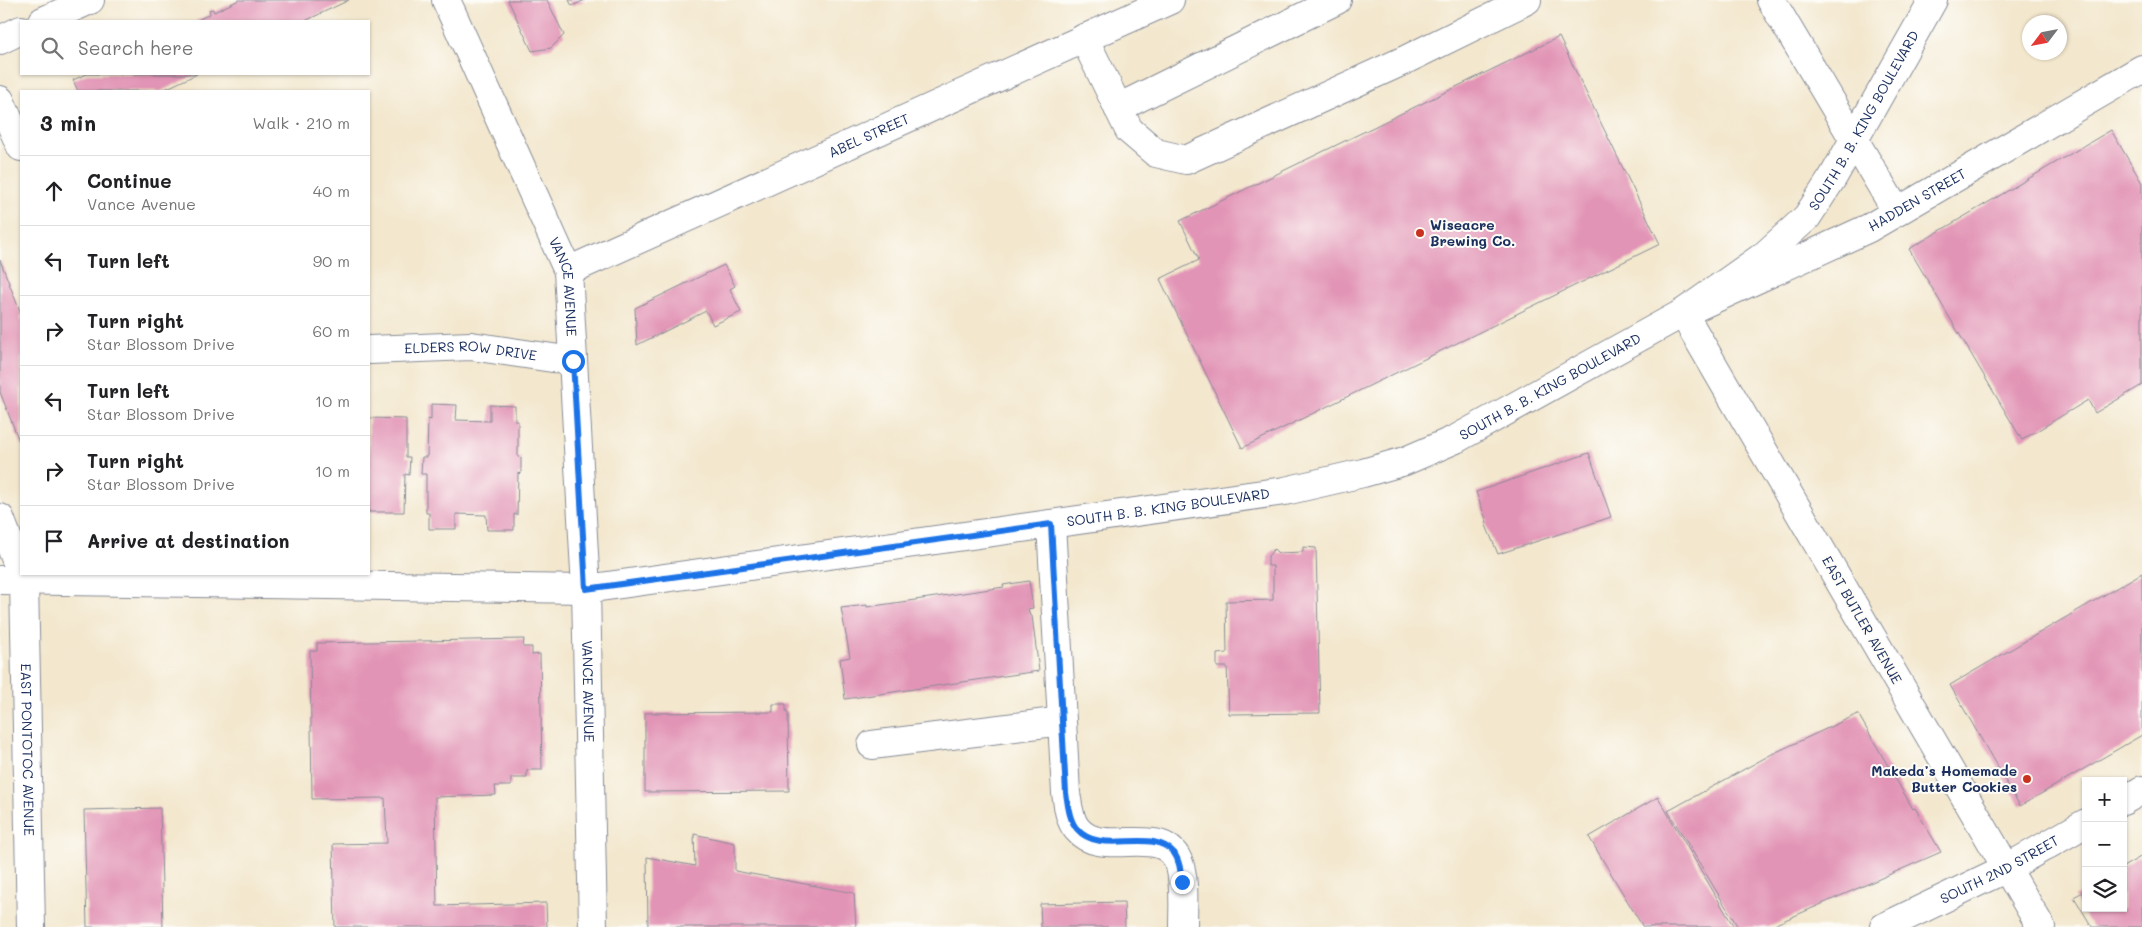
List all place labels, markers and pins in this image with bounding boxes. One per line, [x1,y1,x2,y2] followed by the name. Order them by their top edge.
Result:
[1430,215,1515,250] place label: Wiseacre Brewing Co.
[1414,227,1426,239] marker: Wiseacre Brewing Co.
[1871,761,2017,796] place label: Makeda’s Homemade Butter Cookies
[2021,773,2033,785] marker: Makeda’s Homemade Butter Cookies

